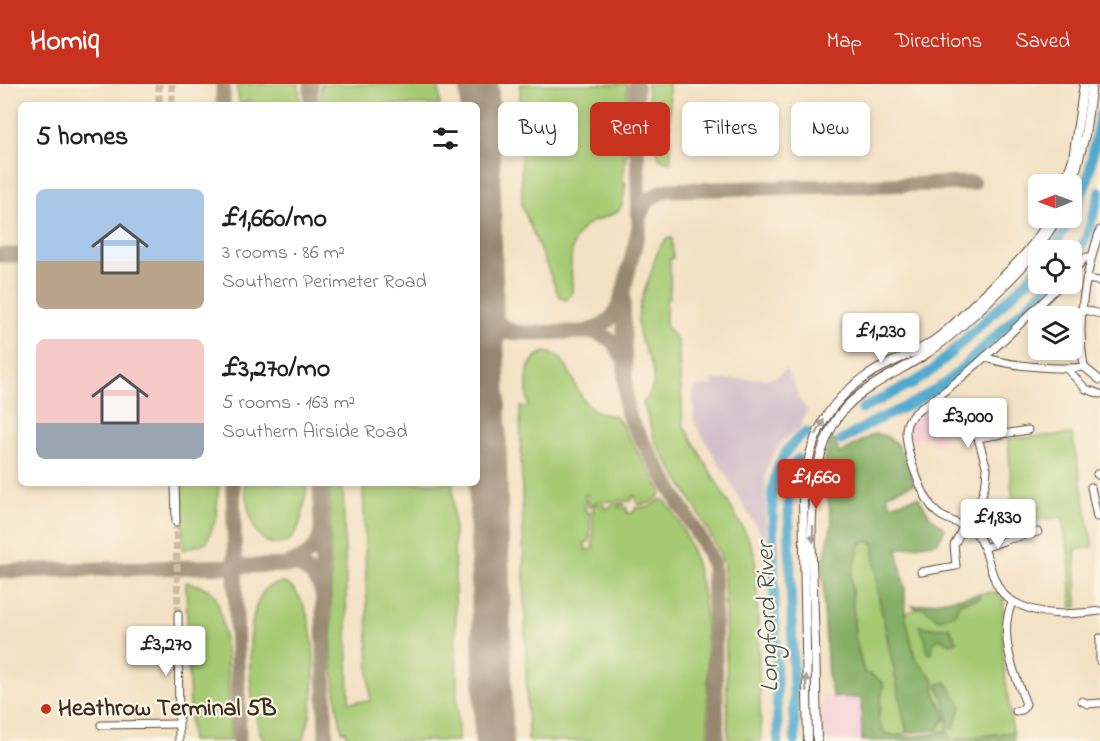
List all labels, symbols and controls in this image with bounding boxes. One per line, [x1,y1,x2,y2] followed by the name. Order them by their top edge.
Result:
[30,22,99,63] text: Homiq
[826,27,862,57] text: Map
[895,27,982,57] text: Directions
[1015,27,1070,57] text: Saved
[498,102,578,156] chip: Buy
[590,102,670,156] chip: Rent
[682,102,779,156] chip: Filters
[791,102,870,156] chip: New
[36,119,128,157] text: 5 homes
[429,122,462,155] icon: filters
[1028,174,1082,228] north arrow
[1028,174,1082,360] map controls
[222,201,327,239] text: £1,660/mo
[84,213,156,285] icon: home
[222,239,345,268] text: 3 rooms · 86 m²
[1028,240,1082,294] button: locate
[222,268,427,297] text: Southern Perimeter Road
[1028,306,1082,360] button: layers
[832,313,930,364] pin: £1,230
[856,318,906,347] text: £1,230
[222,351,330,389] text: £3,270/mo
[84,363,156,435] icon: home
[222,389,355,418] text: 5 rooms · 163 m²
[919,398,1017,449] pin: £3,000
[943,403,993,432] text: £3,000
[222,418,407,447] text: Southern Airside Road
[815,419,825,436] one-way arrow
[767,459,865,510] pin: £1,660
[792,464,840,493] text: £1,660
[949,499,1047,550] pin: £1,830
[975,504,1021,533] text: £1,830
[808,525,818,544] one-way arrow
[747,538,791,693] water label: Longford River
[117,626,215,677] pin: £3,270
[140,631,192,660] text: £3,270
[802,673,811,692] one-way arrow
[58,692,276,727] place label: Heathrow Terminal 5B
[39,702,53,716] marker: Heathrow Terminal 5B

